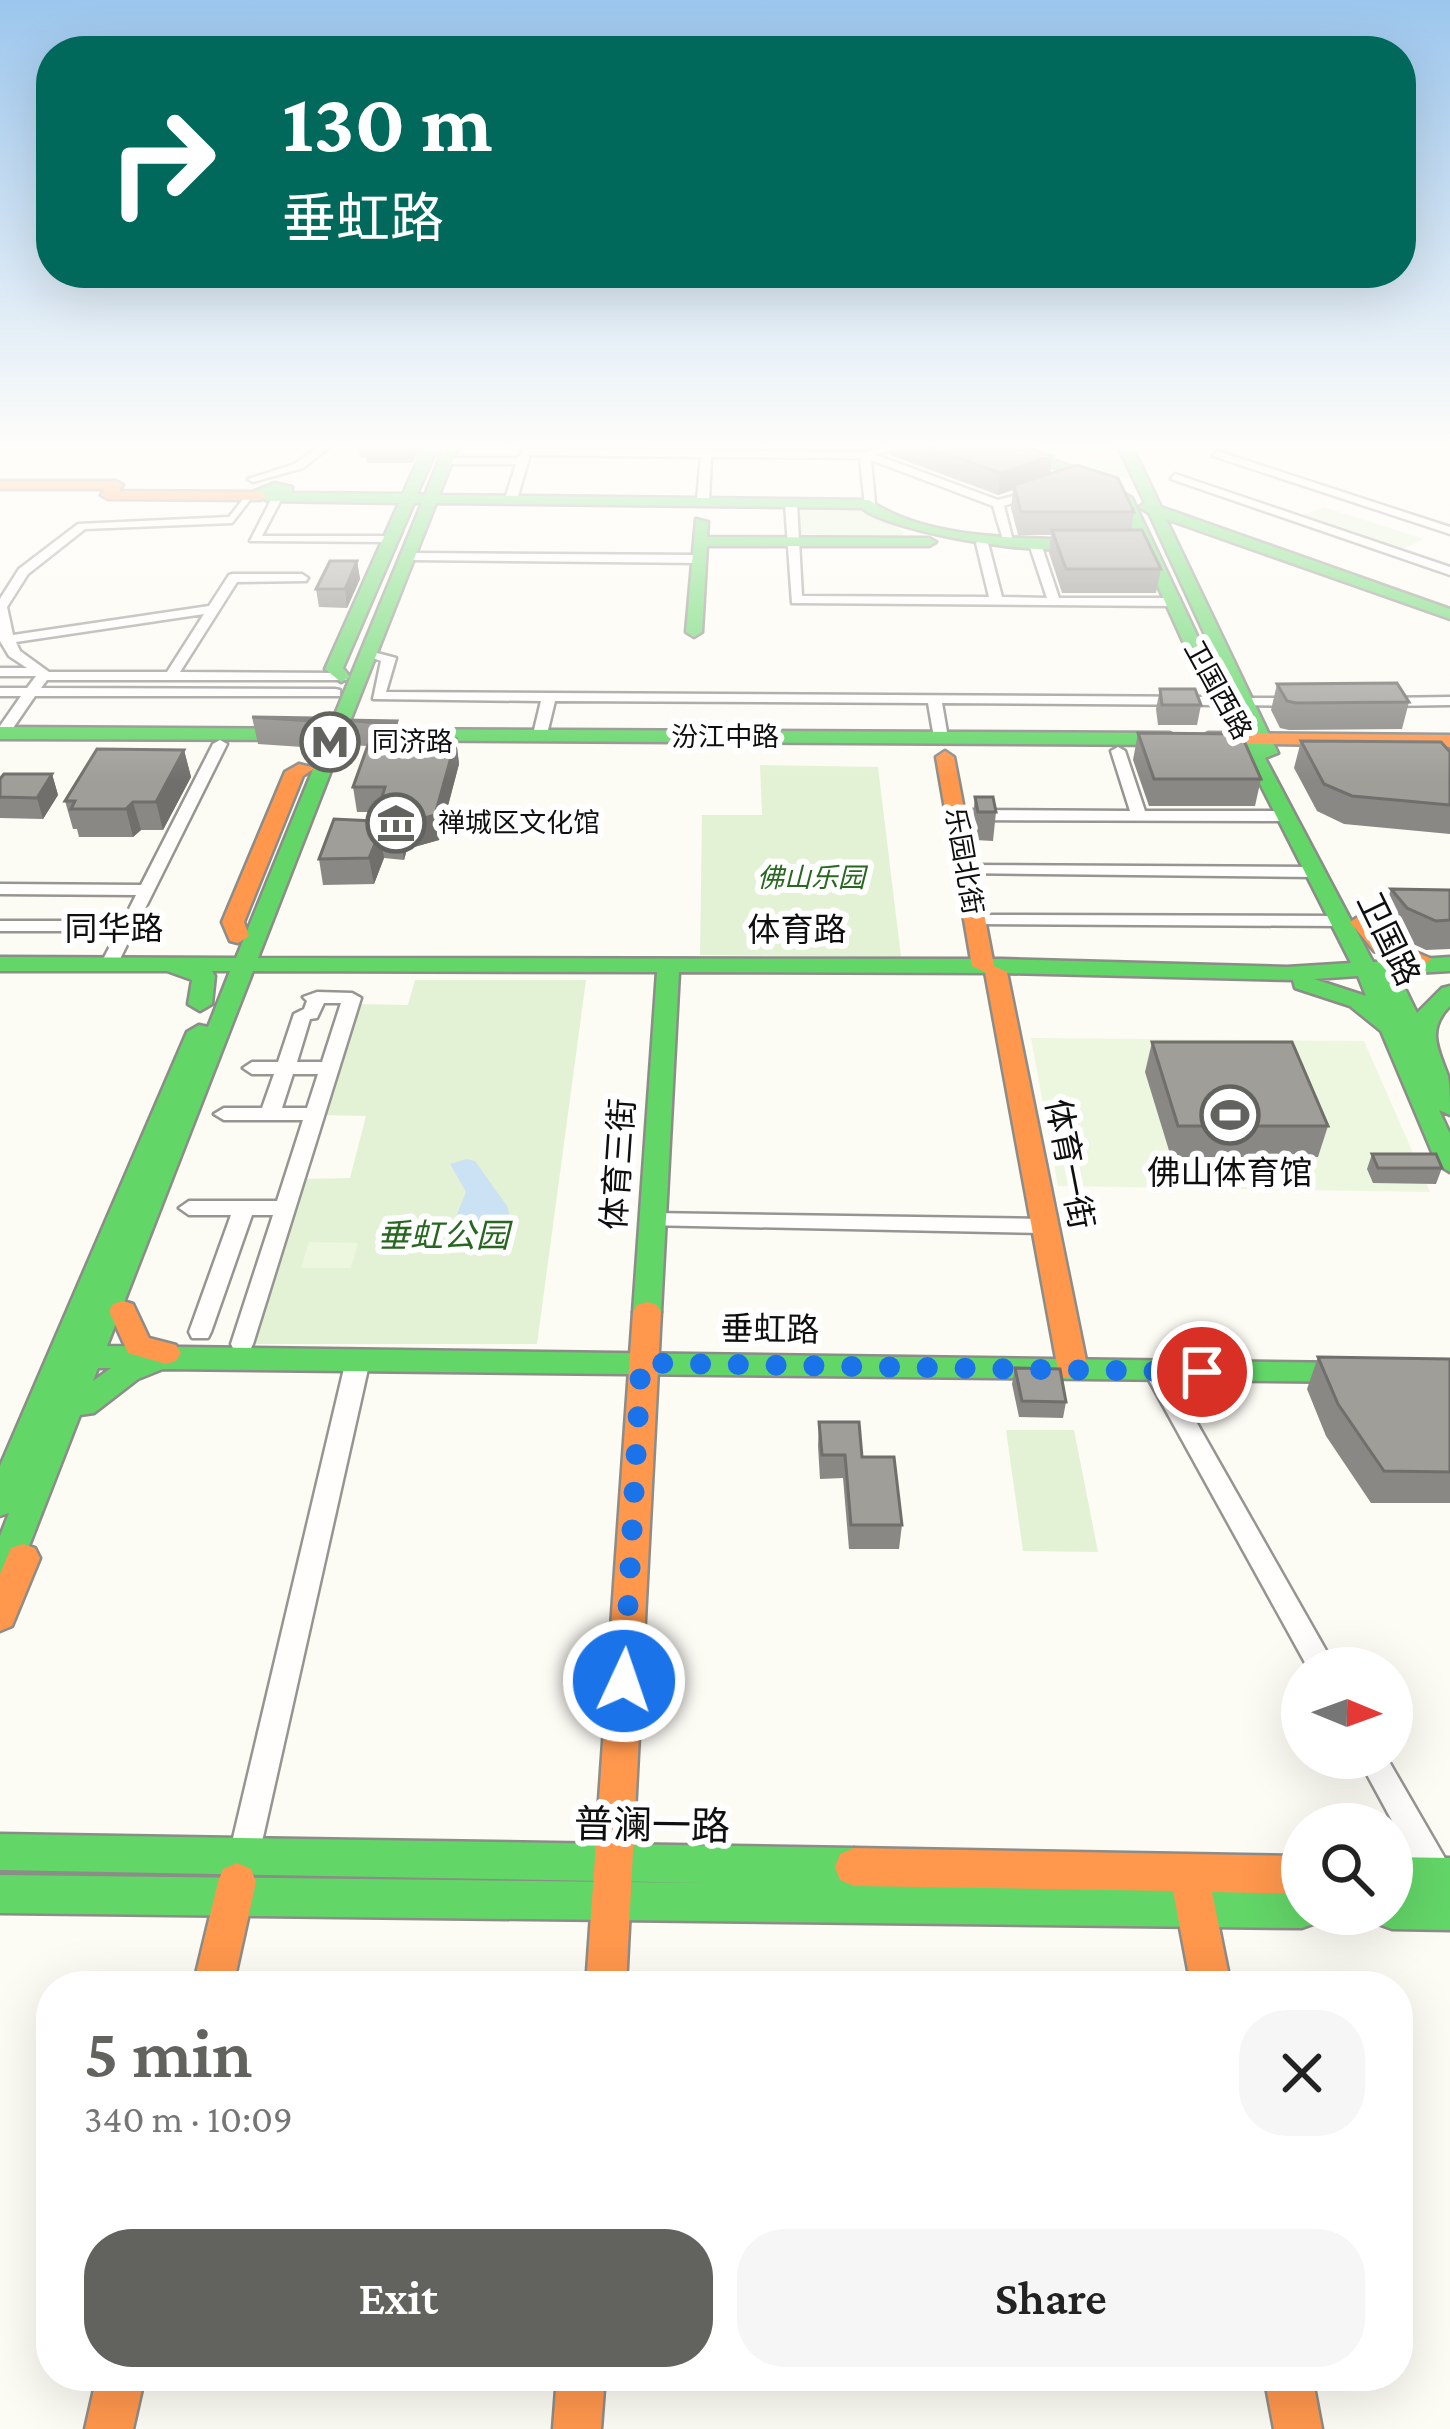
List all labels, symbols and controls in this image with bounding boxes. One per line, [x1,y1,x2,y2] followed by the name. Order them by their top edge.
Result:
[282,76,493,169] text: 130 m
[84,84,240,240] icon: right
[282,189,444,249] text: 垂虹路
[1179,635,1257,745] street label: 卫国西路
[299,711,361,773] metro station icon: 同济路
[671,722,779,752] street label: 汾江中路
[372,727,453,757] place label: 同济路
[365,792,427,854] museum icon: 禅城区文化馆
[940,805,988,917] street label: 乐园北街
[438,808,600,838] place label: 禅城区文化馆
[757,863,869,893] park label: 佛山乐园
[1351,886,1427,992] street label: 卫国路
[65,910,164,947] street label: 同华路
[748,911,847,948] street label: 体育路
[1199,1084,1261,1146] sports icon: 佛山体育馆
[1039,1096,1101,1232] street label: 体育一街
[595,1097,641,1231] street label: 体育三街
[1148,1154,1313,1191] place label: 佛山体育馆
[377,1217,513,1254] park label: 垂虹公园
[720,1310,820,1348] street label: 垂虹路
[1151,1321,1253,1423] pin
[1169,1339,1235,1405] icon: arrive
[561,1618,687,1744] position arrow
[1281,1647,1413,1779] north arrow
[1281,1647,1413,1935] map controls
[574,1802,730,1848] street label: 普澜一路
[1281,1803,1413,1935] button: search
[1239,2010,1365,2136] button: close
[84,2012,253,2092] text: 5 min
[84,2097,293,2140] text: 340 m · 10:09
[84,2229,713,2367] button: Exit
[737,2229,1365,2367] button: Share

